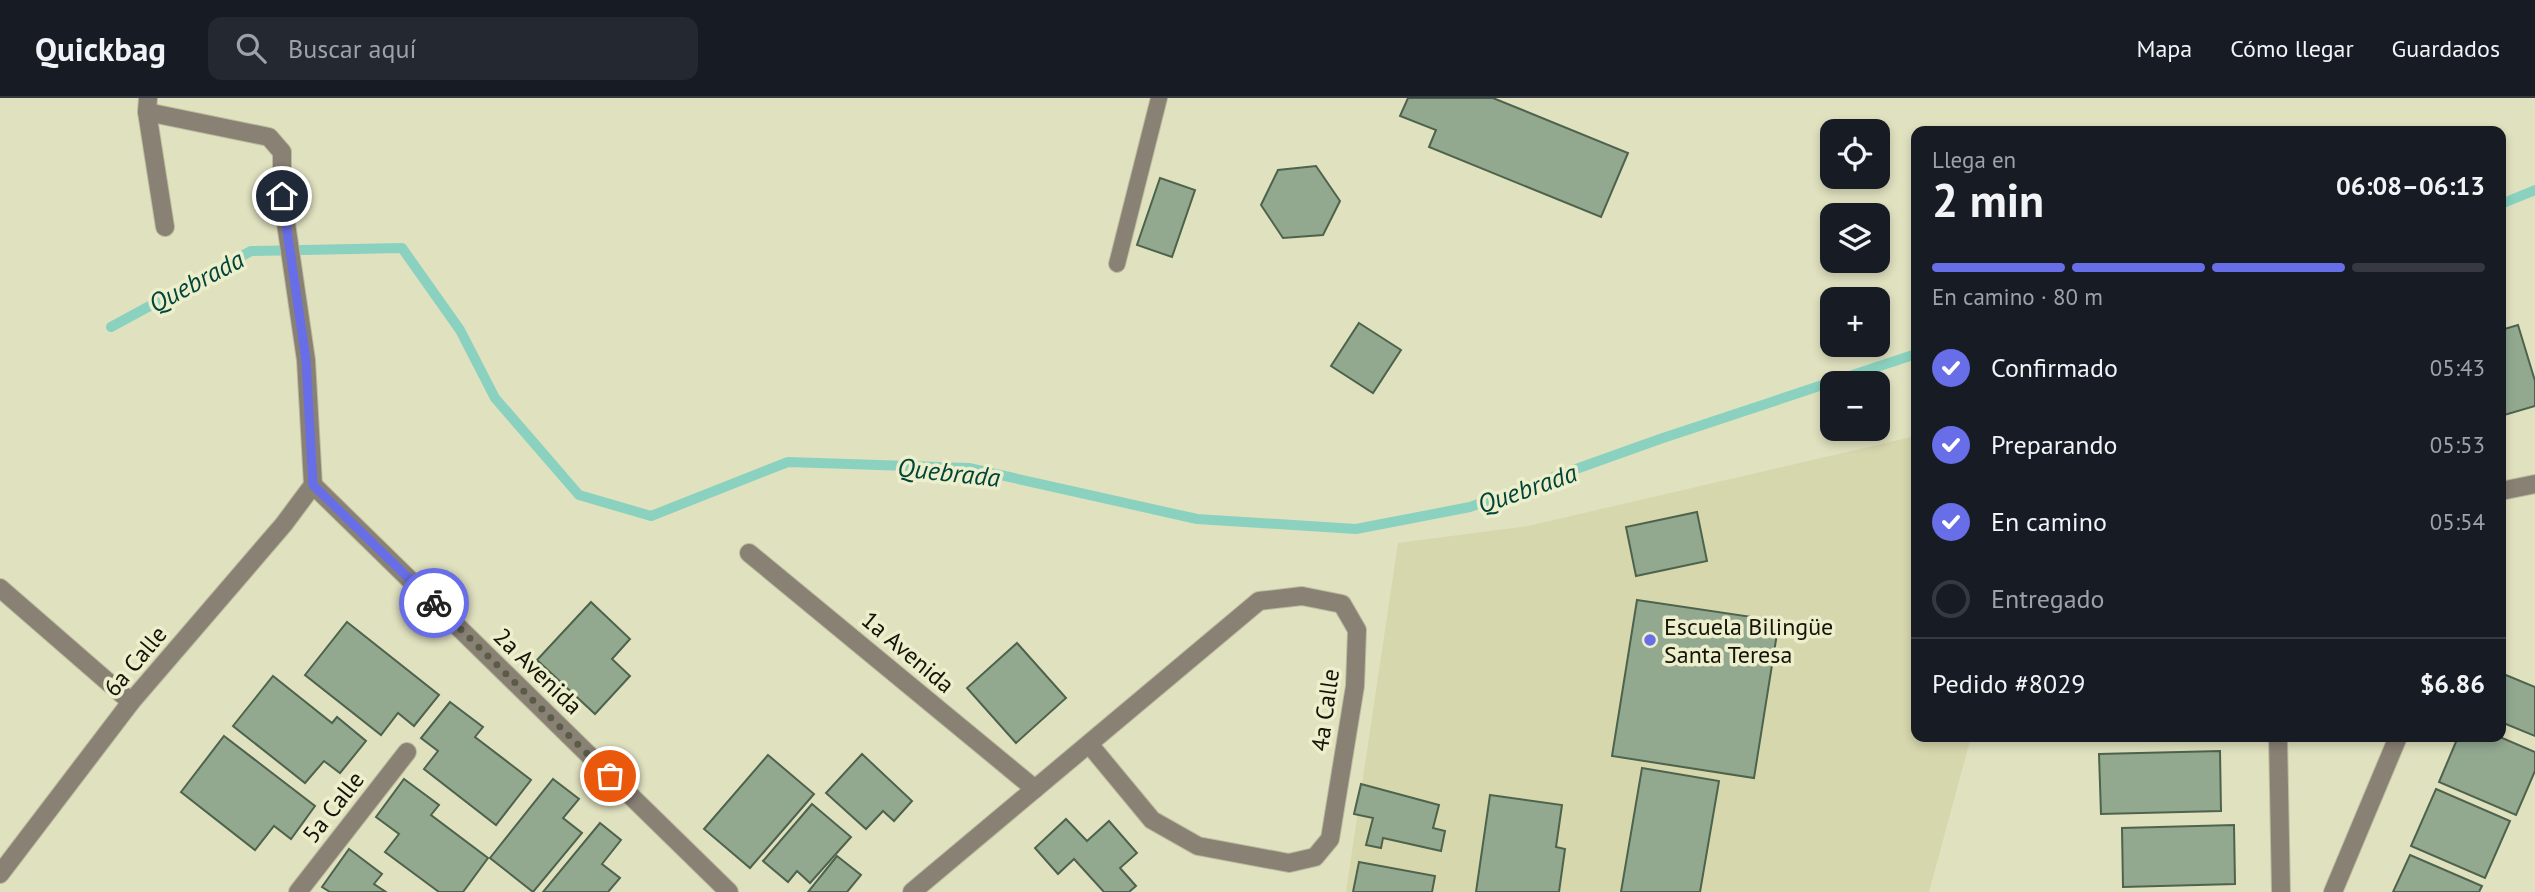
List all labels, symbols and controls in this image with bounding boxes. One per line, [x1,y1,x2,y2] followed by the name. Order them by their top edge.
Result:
[208,17,698,80] search box
[35,27,166,70] text: Quickbag
[232,29,270,67] icon: search
[288,32,416,65] text: Buscar aquí
[2136,33,2192,64] text: Mapa
[2230,33,2354,64] text: Cómo llegar
[2392,33,2500,64] text: Guardados
[1820,119,1890,441] map controls
[1820,119,1890,189] button: locate
[1932,145,2016,174] text: Llega en
[252,166,312,226] pin
[2336,169,2485,202] text: 06:08–06:13
[1932,170,2044,230] text: 2 min
[263,177,301,215] icon: home
[1820,203,1890,273] button: layers
[143,242,249,320] water label: Quebrada
[1932,282,2103,311] text: En camino · 80 m
[1820,287,1890,357] button: +
[1932,349,1970,387] icon: check
[1991,351,2118,384] text: Confirmado
[2430,353,2485,382] text: 05:43
[1820,371,1890,441] button: −
[1932,426,1970,464] icon: check
[1991,428,2118,461] text: Preparando
[2430,430,2485,459] text: 05:53
[896,450,1002,494] water label: Quebrada
[1473,456,1581,520] water label: Quebrada
[1932,503,1970,541] icon: check
[1991,505,2107,538] text: En camino
[2430,507,2485,536] text: 05:54
[399,568,469,638] courier
[1991,582,2105,615] text: Entregado
[415,584,453,622] icon: bike
[855,604,961,700] street label: 1a Avenida
[1664,611,1833,670] place label: Escuela Bilingüe Santa Teresa
[97,619,173,703] street label: 6a Calle
[487,621,589,721] street label: 2a Avenida
[1642,632,1658,648] marker: Escuela Bilingüe Santa Teresa
[1304,667,1346,753] street label: 4a Calle
[1932,667,2085,700] text: Pedido #8029
[2420,667,2485,700] text: $6.86
[580,746,640,806] pin
[591,757,629,795] icon: bag
[295,765,371,849] street label: 5a Calle

